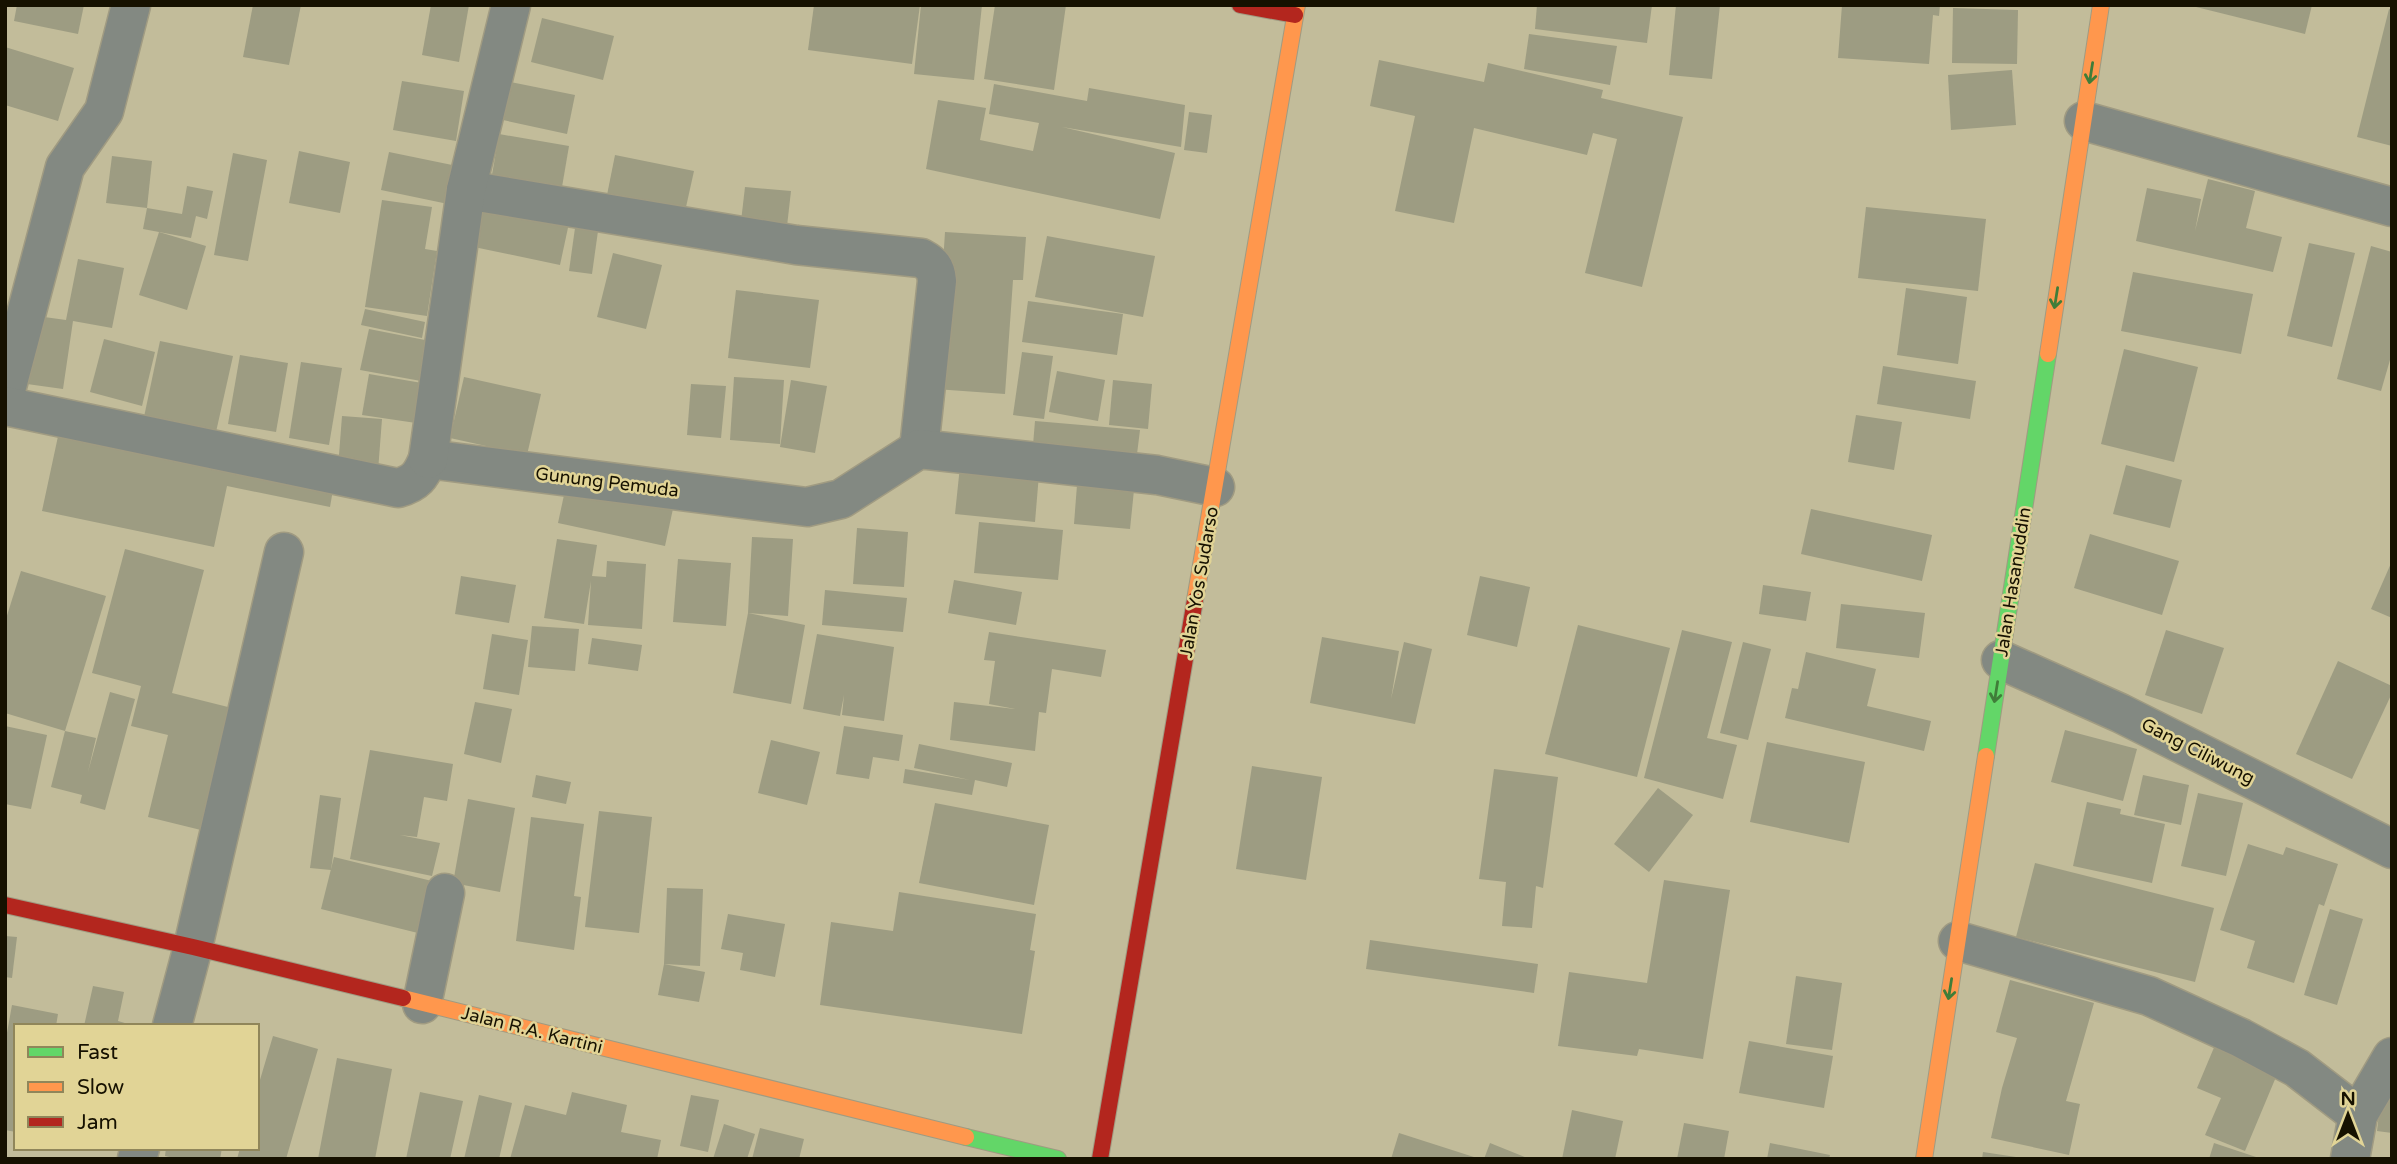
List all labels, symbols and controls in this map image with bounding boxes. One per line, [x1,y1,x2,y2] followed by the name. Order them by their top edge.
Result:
[2084,61,2097,84] one-way arrow
[2050,286,2063,308] one-way arrow
[534,462,680,502] street label: Gunung Pemuda
[1175,505,1223,659] street label: Jalan Yos Sudarso
[1990,506,2036,658] street label: Jalan Hasanuddin
[1989,680,2002,703] one-way arrow
[2138,713,2258,789] street label: Gang Ciliwung
[1944,978,1957,1000] one-way arrow
[459,1002,605,1058] street label: Jalan R.A. Kartini
[14,1024,259,1150] legend
[77,1040,118,1065] text: Fast
[77,1075,125,1100] text: Slow
[2313,1080,2383,1150] north arrow
[2340,1088,2356,1110] text: N
[77,1110,118,1135] text: Jam

